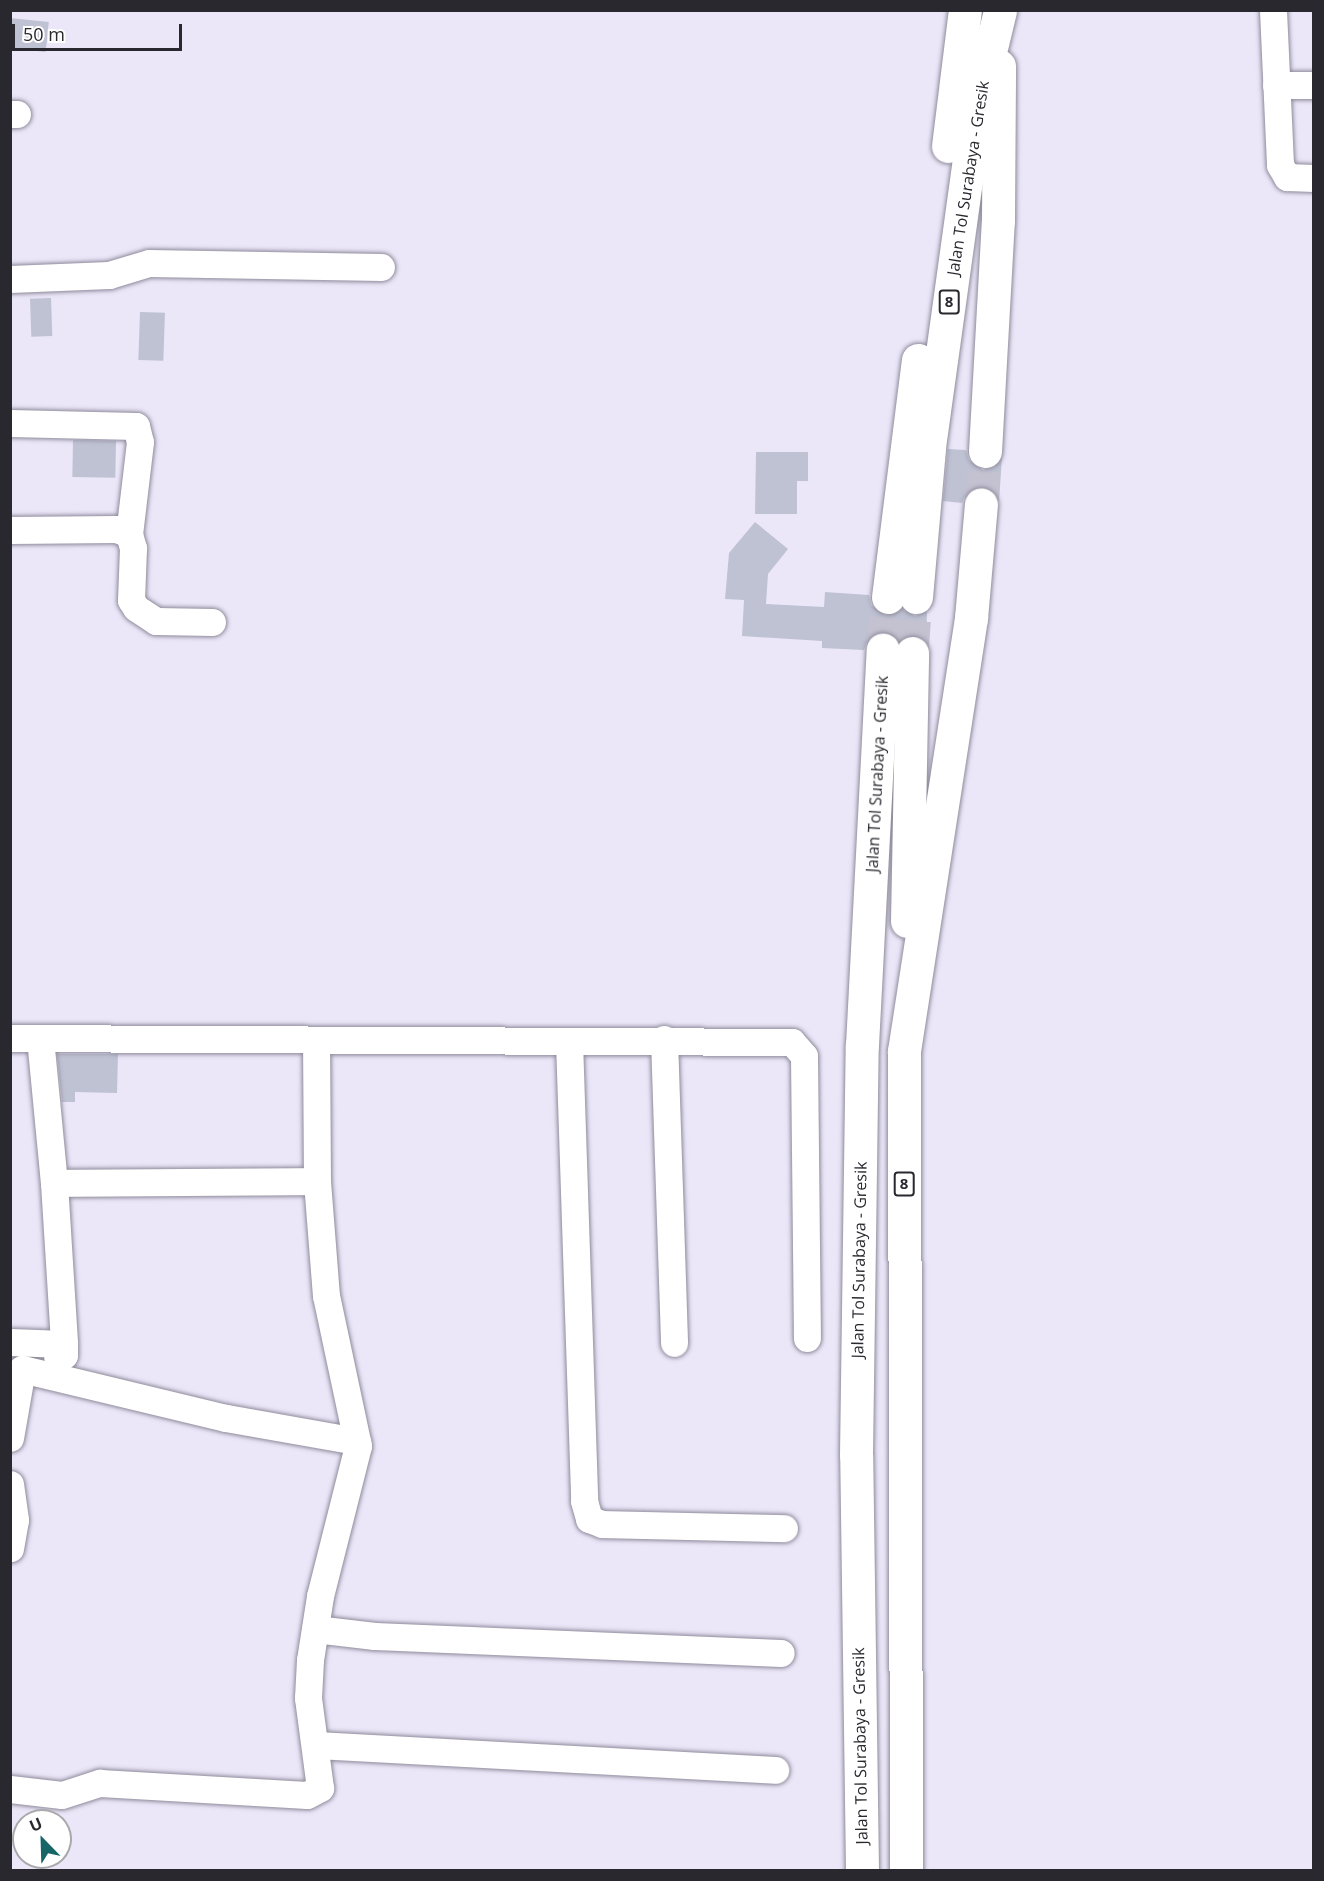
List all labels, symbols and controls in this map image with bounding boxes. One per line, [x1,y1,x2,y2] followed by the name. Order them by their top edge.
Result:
[15,12,184,50] scale bar
[23,22,65,46] text: 50 m
[943,79,993,277] street label: Jalan Tol Surabaya - Gresik
[938,290,960,314] road number: 8
[862,675,892,873] street label: Jalan Tol Surabaya - Gresik
[848,1161,870,1359] street label: Jalan Tol Surabaya - Gresik
[894,1172,914,1196] road number: 8
[849,1647,871,1845] street label: Jalan Tol Surabaya - Gresik
[12,1809,72,1869] north arrow
[26,1812,46,1837] text: U

